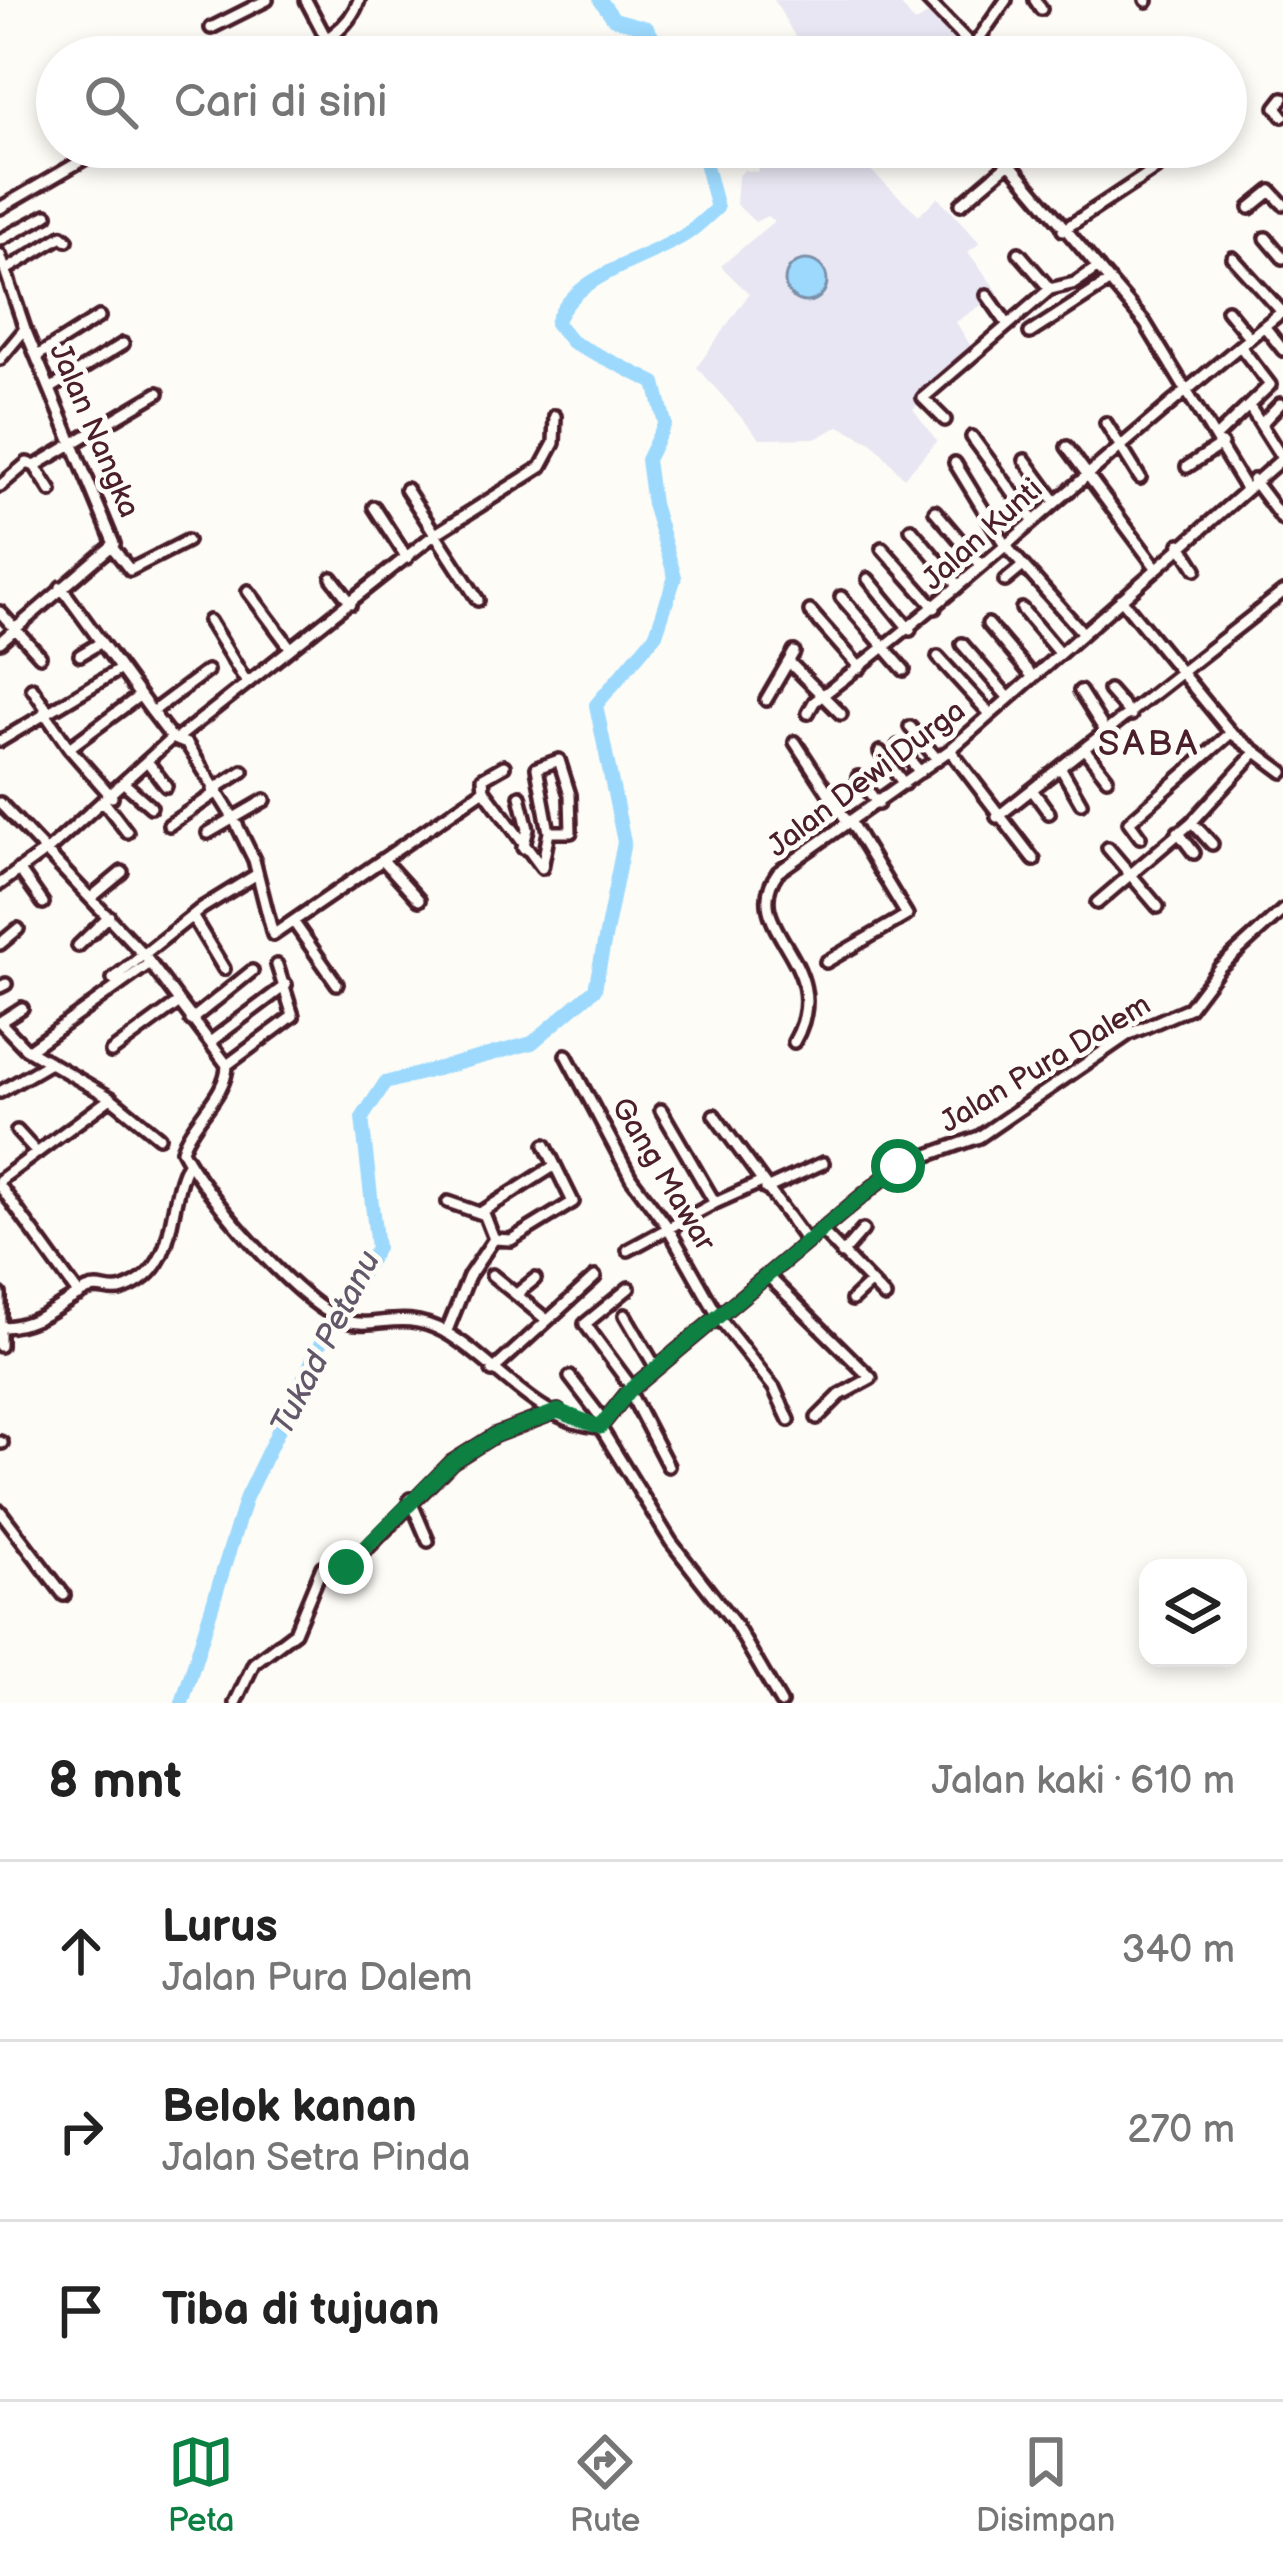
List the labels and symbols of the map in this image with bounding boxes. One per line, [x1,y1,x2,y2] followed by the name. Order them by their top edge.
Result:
[41,338,147,523] street label: Jalan Nangka
[915,471,1050,598] street label: Jalan Kunti
[761,693,973,865] street label: Jalan Dewi Durga
[1098,723,1200,766] district label: SABA
[934,987,1157,1141] street label: Jalan Pura Dalem
[603,1091,724,1259] street label: Gang Mawar
[871,1139,925,1193] route start
[262,1244,389,1442] water label: Tukad Petanu
[319,1540,373,1594] route end

